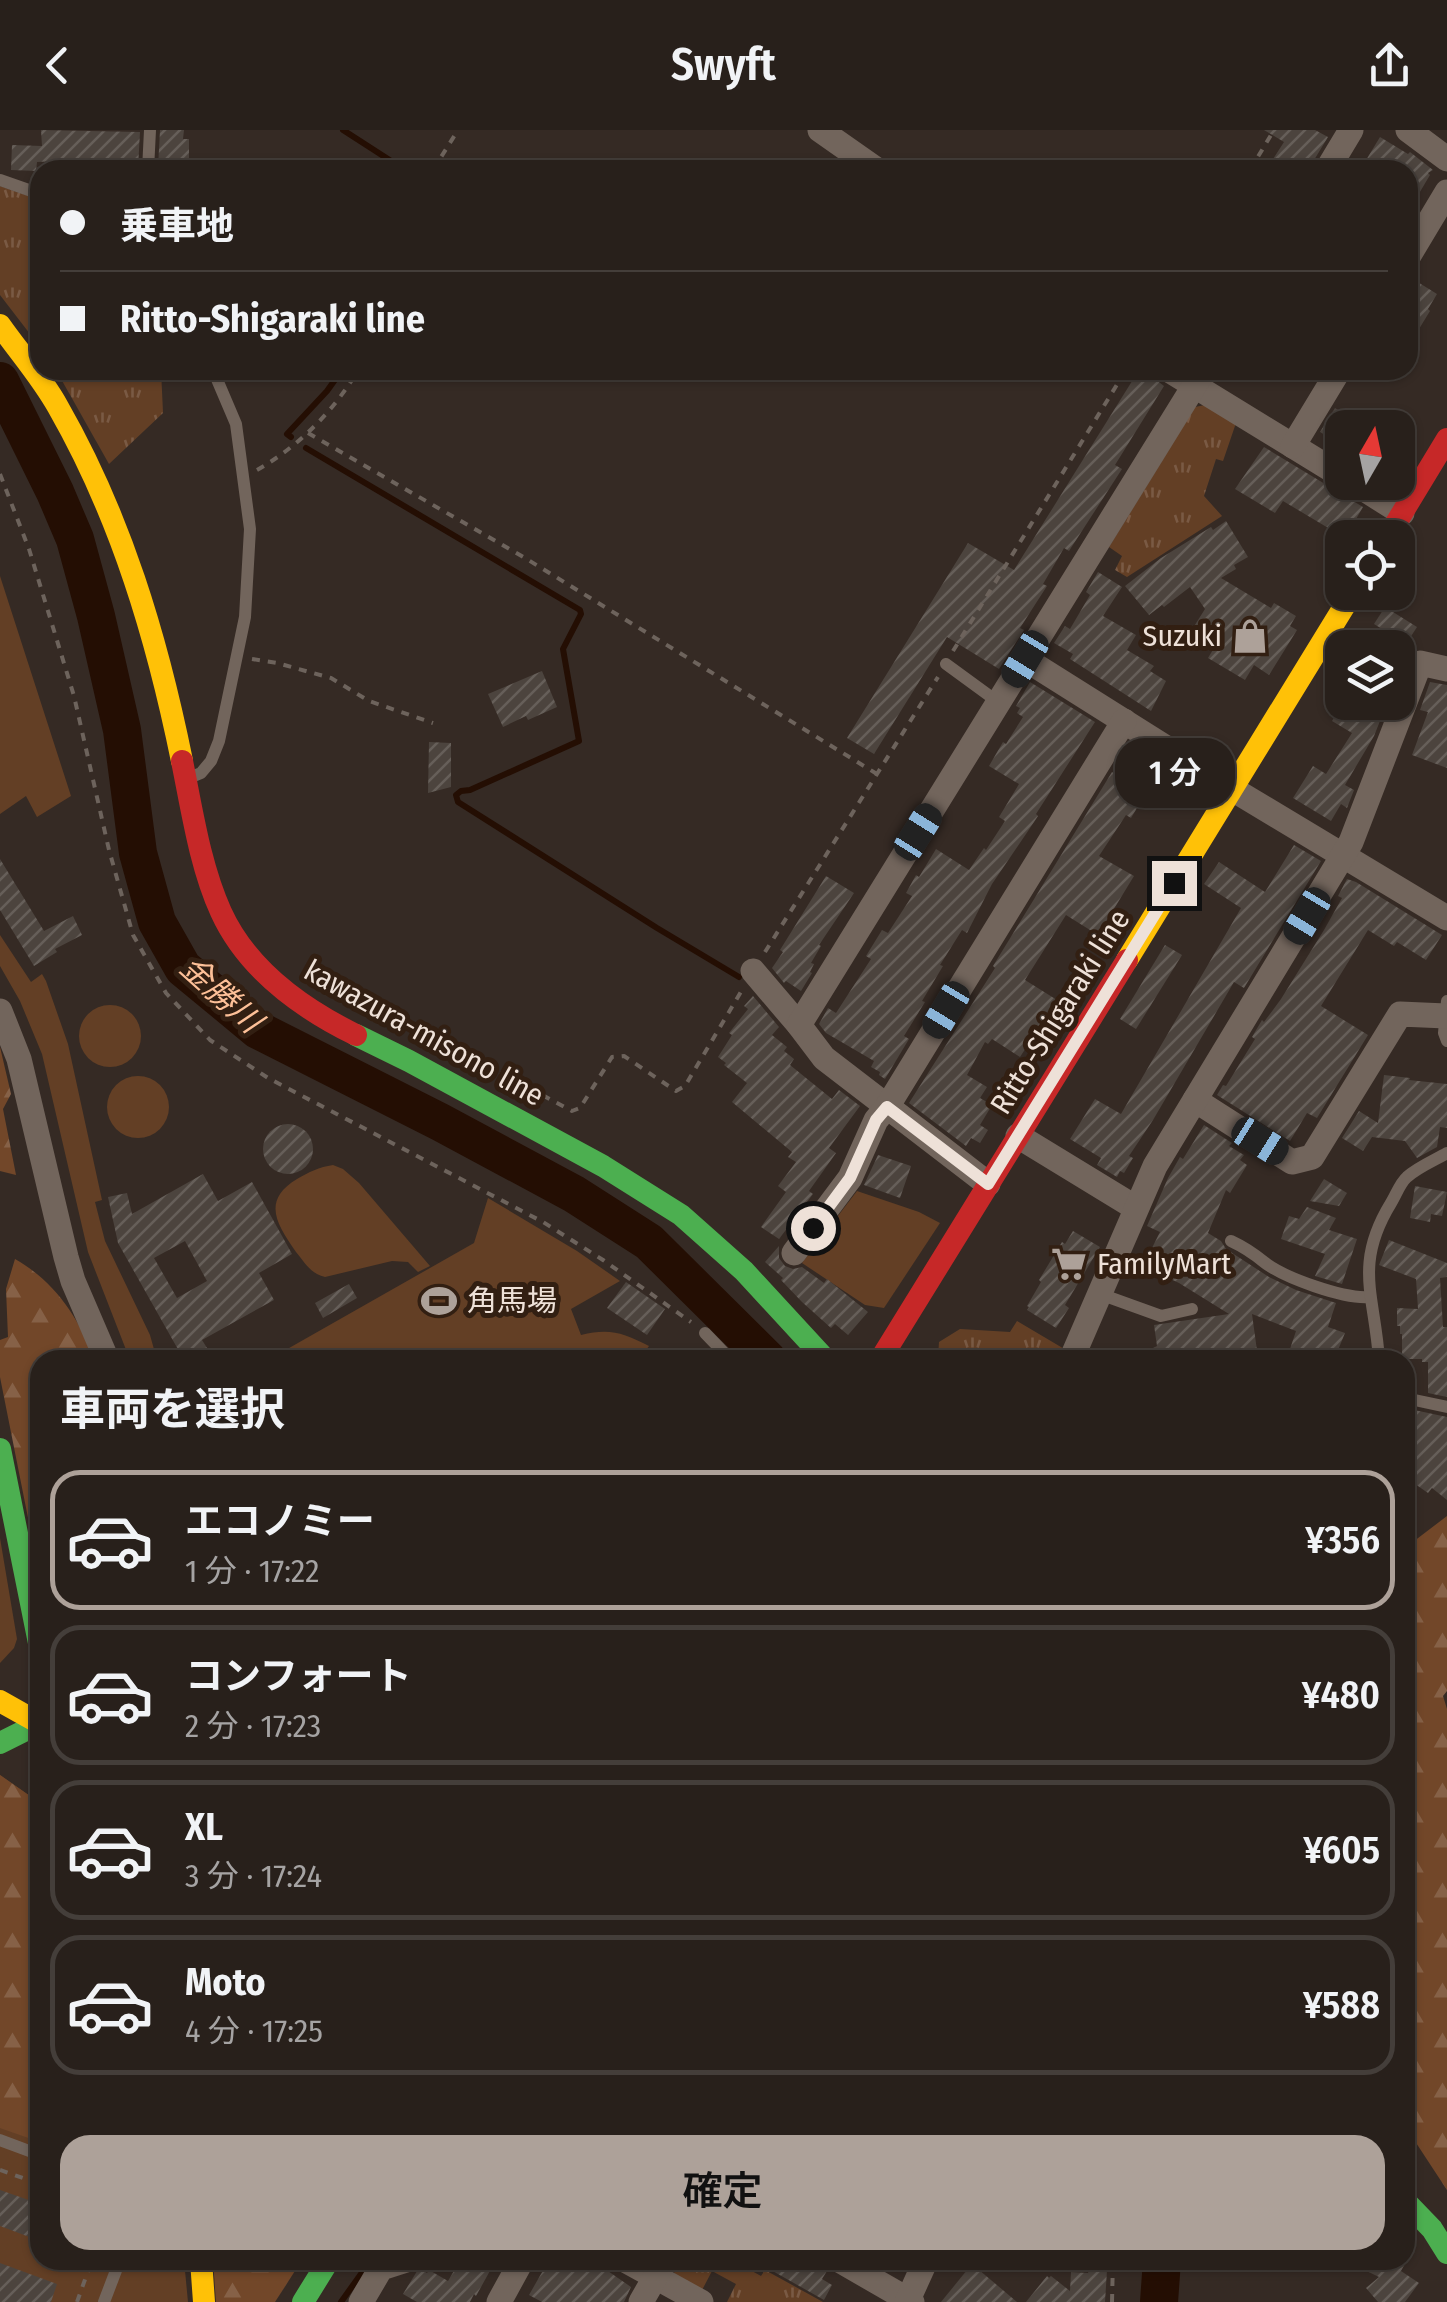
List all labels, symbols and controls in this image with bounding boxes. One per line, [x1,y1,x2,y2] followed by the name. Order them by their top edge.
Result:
[30,38,85,93] icon: back
[671,38,776,92] text: Swyft
[1362,38,1417,93] icon: share
[120,203,234,249] text: 乗車地
[120,296,425,342] text: Ritto-Shigaraki line
[1325,410,1415,500] north arrow
[1325,410,1415,720] map controls
[1325,520,1415,610] button: locate
[1231,617,1269,655] shop icon: Suzuki
[1143,618,1222,654] place label: Suzuki
[997,626,1053,692] car
[1325,630,1415,720] button: layers
[1114,738,1234,808] callout: 1 分
[1149,754,1201,792] text: 1 分
[889,799,947,865] car
[1152,861,1197,906] route end
[1279,883,1335,949] car
[983,903,1137,1121] street label: Ritto-Shigaraki line
[173,948,272,1042] water label: 金勝川
[298,952,550,1114] street label: kawazura-misono line
[918,977,974,1043] car
[1227,1112,1293,1170] car
[791,1206,836,1251] route start
[1050,1245,1088,1283] supermarket icon: FamilyMart
[1097,1246,1231,1282] place label: FamilyMart
[420,1282,458,1320] sports icon: 角馬場
[467,1283,557,1319] place label: 角馬場
[60,1383,285,1437] text: 車両を選択
[65,1495,155,1585] icon: car
[185,1498,375,1544] text: エコノミー
[1305,1517,1380,1563] text: ¥356
[185,1552,319,1590] text: 1 分 · 17:22
[65,1650,155,1740] icon: car
[185,1653,412,1699] text: コンフォート
[1302,1672,1380,1718] text: ¥480
[185,1707,321,1745] text: 2 分 · 17:23
[185,1804,223,1850] text: XL
[65,1805,155,1895] icon: car
[1303,1827,1380,1873] text: ¥605
[185,1857,322,1895] text: 3 分 · 17:24
[185,1959,266,2005] text: Moto
[65,1960,155,2050] icon: car
[1303,1982,1380,2028] text: ¥588
[185,2012,323,2050] text: 4 分 · 17:25
[60,2135,1385,2250] button: 確定

